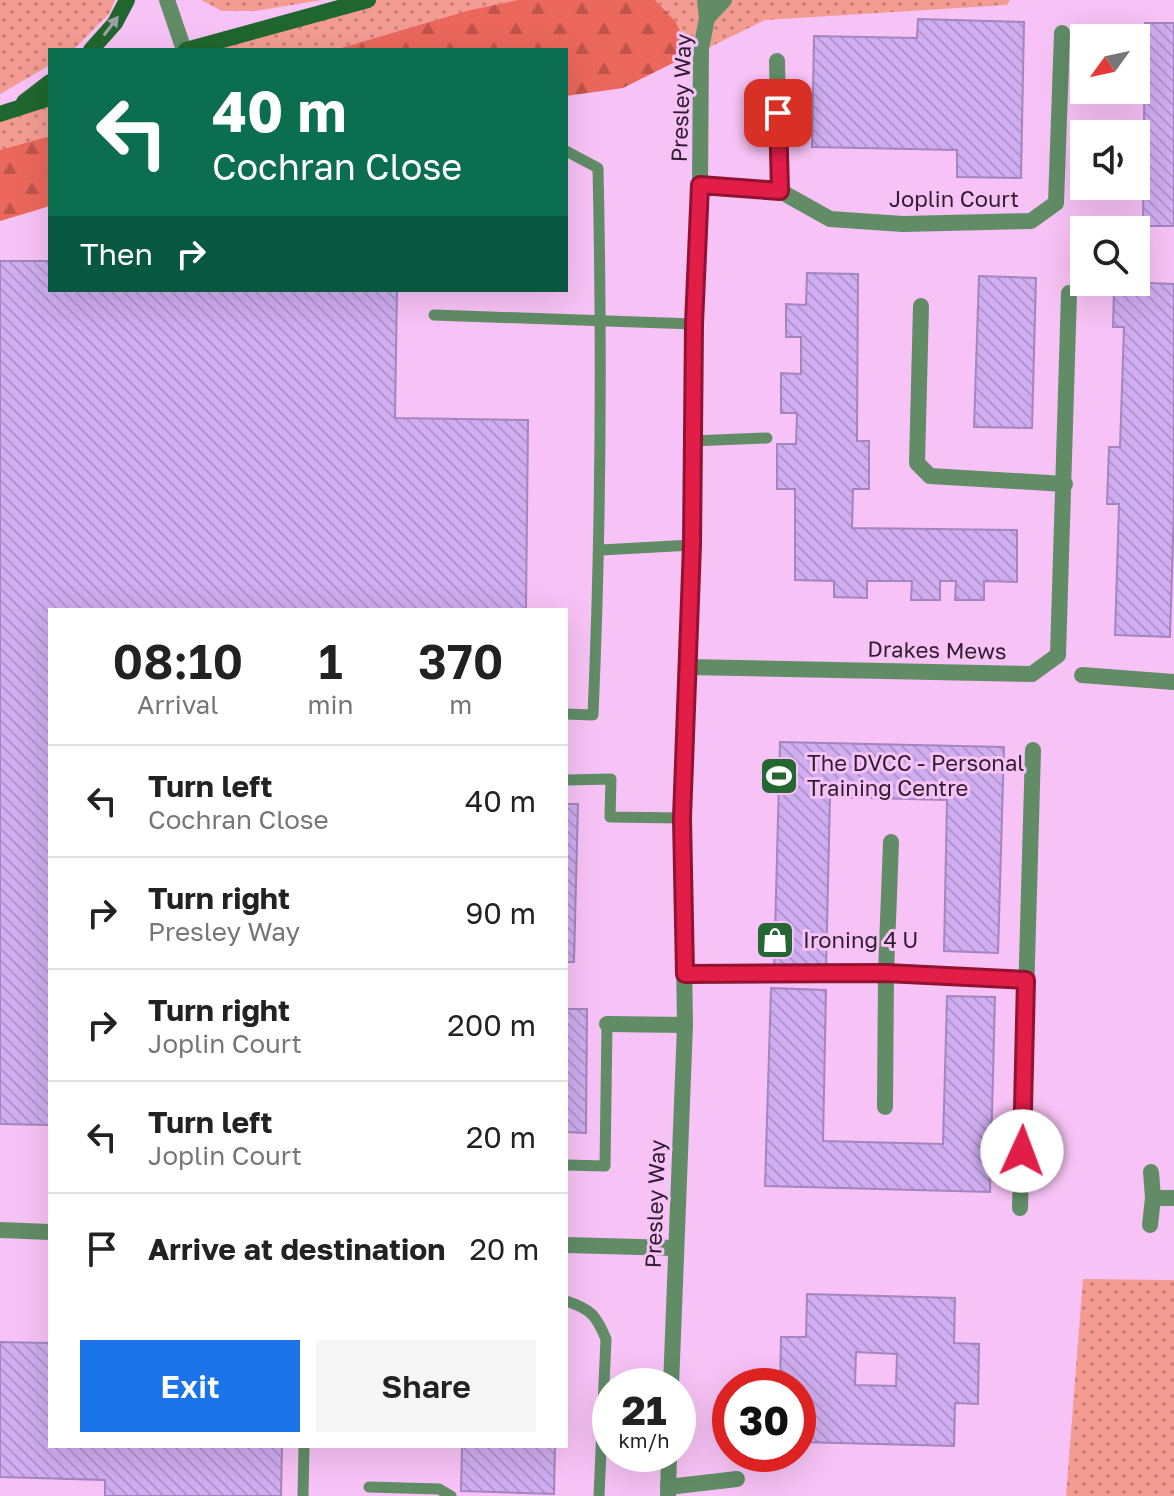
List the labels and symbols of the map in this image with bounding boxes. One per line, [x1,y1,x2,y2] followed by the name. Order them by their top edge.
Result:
[102,16,118,36] one-way arrow
[1070,24,1150,104] north arrow
[665,33,696,163] street label: Presley Way
[744,79,812,147] pin
[889,185,1019,212] street label: Joplin Court
[867,635,1007,664] street label: Drakes Mews
[807,749,1024,801] place label: The DVCC - Personal Training Centre
[758,755,800,797] sports icon: The DVCC - Personal Training Centre
[754,919,796,961] shop icon: Ironing 4 U
[803,926,918,953] place label: Ironing 4 U
[980,1109,1064,1193] position arrow
[639,1139,670,1269] street label: Presley Way
[712,1368,816,1472] speed limit sign: 30

